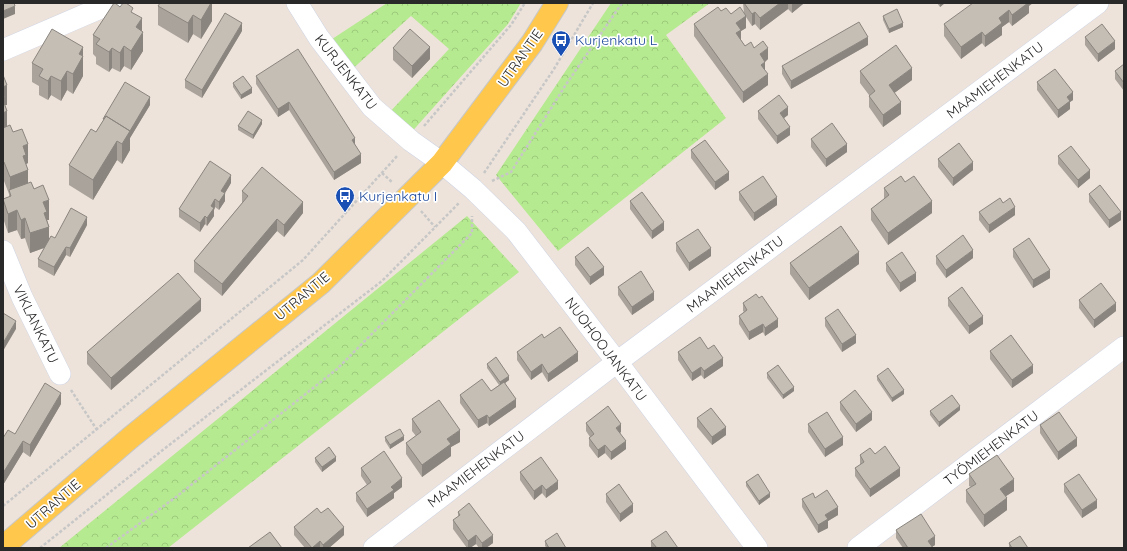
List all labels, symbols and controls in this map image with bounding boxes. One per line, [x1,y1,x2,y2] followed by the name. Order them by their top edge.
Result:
[493,25,547,91] street label: UTRANTIE
[550,29,572,57] bus stop icon: Kurjenkatu L
[311,31,381,113] street label: KURJENKATU
[575,31,658,49] place label: Kurjenkatu L
[943,38,1047,122] street label: MAAMIEHENKATU
[334,185,356,213] bus stop icon: Kurjenkatu I
[359,187,437,205] place label: Kurjenkatu I
[683,232,787,316] street label: MAAMIEHENKATU
[271,268,333,324] street label: UTRANTIE
[9,282,63,366] street label: VIKLANKATU
[561,293,651,405] street label: NUOHOOJANKATU
[940,406,1042,490] street label: TYÖMIEHENKATU
[424,427,528,511] street label: MAAMIEHENKATU
[22,475,84,533] street label: UTRANTIE

